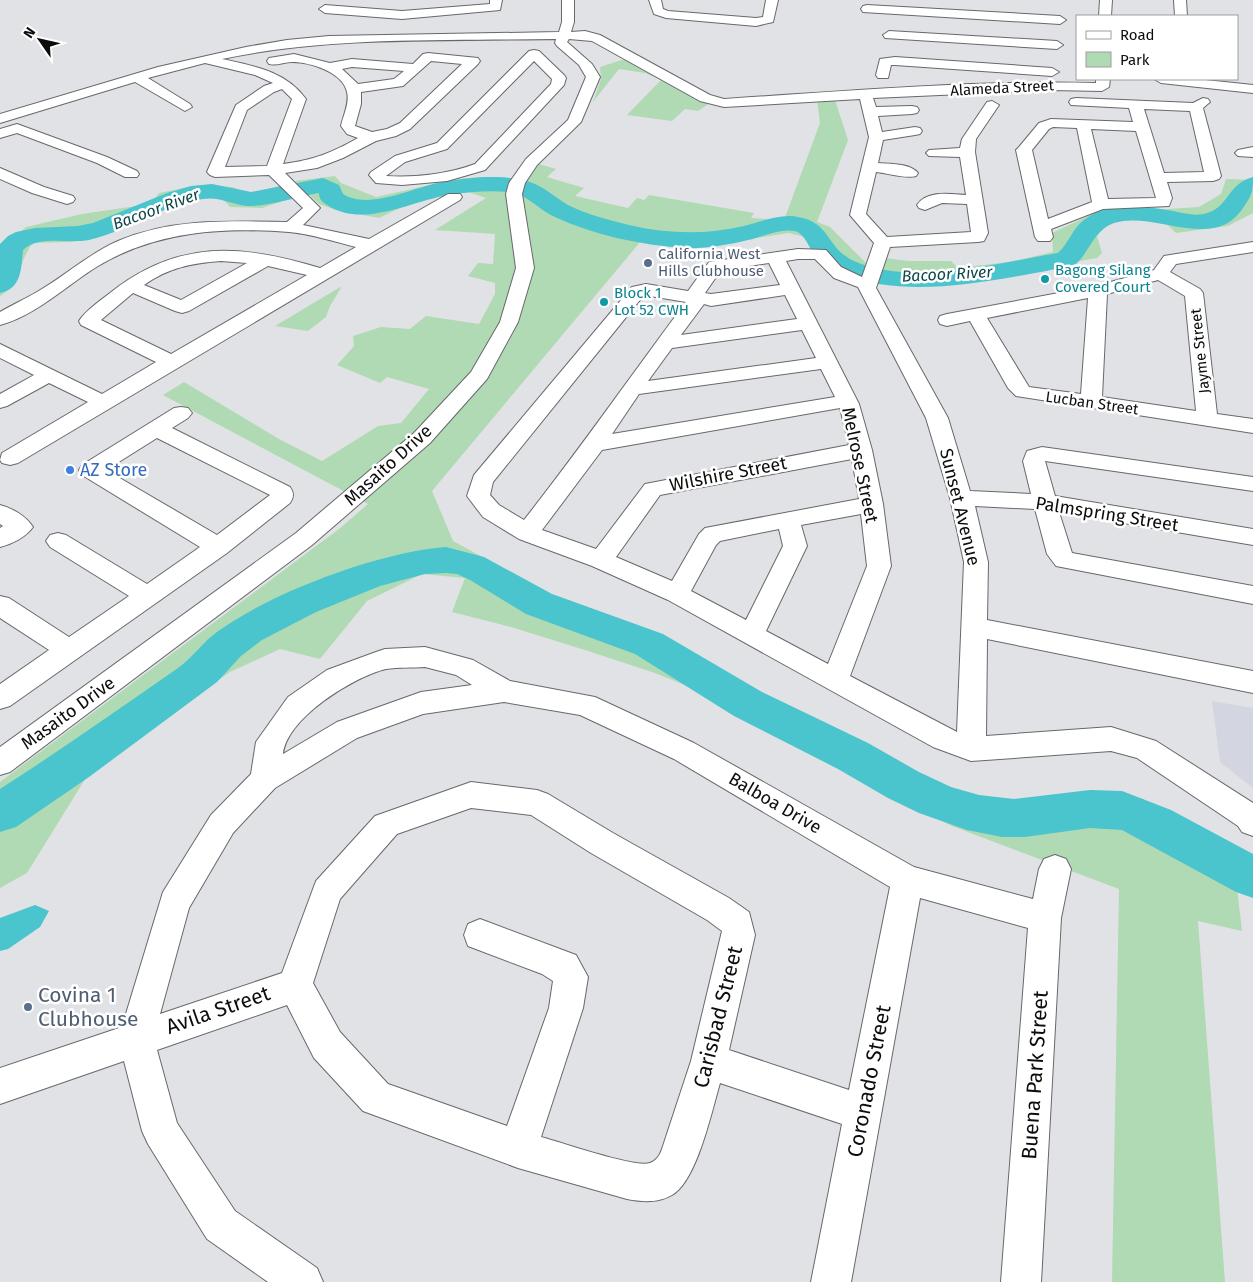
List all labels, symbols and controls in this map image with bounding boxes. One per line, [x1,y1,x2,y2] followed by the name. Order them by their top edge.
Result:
[15,15,65,65] north arrow
[1076,15,1238,80] legend
[20,24,39,42] text: N
[1120,26,1155,44] text: Road
[1120,51,1150,69] text: Park
[950,76,1055,100] street label: Alameda Street
[110,184,203,233] water label: Bacoor River
[658,245,764,280] place label: California West Hills Clubhouse
[642,257,654,269] marker: California West Hills Clubhouse
[1055,261,1151,296] place label: Bagong Silang Covered Court
[901,262,994,286] water label: Bacoor River
[1039,273,1051,285] marker: Bagong Silang Covered Court
[614,284,689,319] place label: Block 1 Lot 52 CWH
[598,296,610,308] marker: Block 1 Lot 52 CWH
[1187,307,1213,395] street label: Jayme Street
[1044,388,1140,419] street label: Lucban Street
[837,405,883,525] street label: Melrose Street
[340,420,436,510] street label: Masaito Drive
[935,446,985,568] street label: Sunset Avenue
[667,452,789,496] street label: Wilshire Street
[80,459,147,481] place label: AZ Store
[64,464,76,476] marker: AZ Store
[1034,492,1181,536] street label: Palmspring Street
[17,672,119,754] street label: Masaito Drive
[725,768,825,838] street label: Balboa Drive
[688,943,748,1091] street label: Carisbad Street
[163,980,274,1040] street label: Avila Street
[38,982,138,1032] place label: Covina 1 Clubhouse
[1016,989,1054,1161] street label: Buena Park Street
[22,1001,34,1013] marker: Covina 1 Clubhouse
[842,1002,897,1159] street label: Coronado Street

